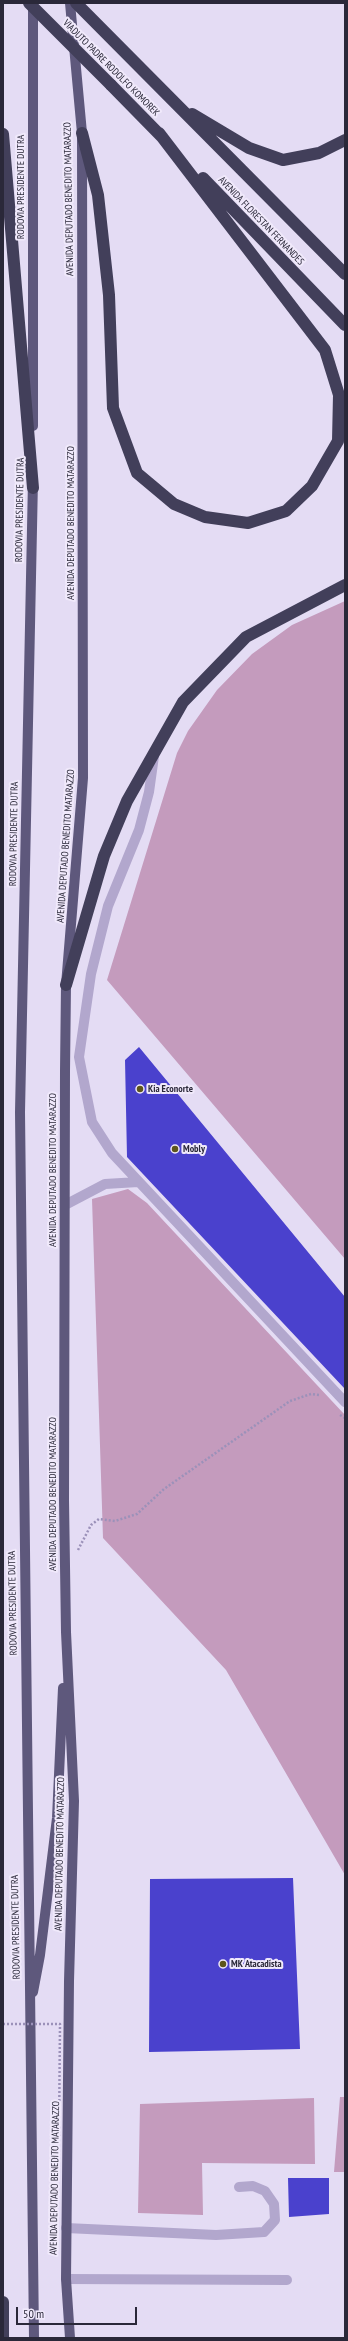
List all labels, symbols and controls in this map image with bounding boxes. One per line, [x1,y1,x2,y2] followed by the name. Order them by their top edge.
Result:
[60,17,162,119] street label: VIADUTO PADRE RODOLFO KOMOREK
[62,122,76,276] street label: AVENIDA DEPUTADO BENEDITO MATARAZZO
[15,135,27,239] street label: RODOVIA PRESIDENTE DUTRA
[216,174,306,268] street label: AVENIDA FLORESTAN FERNANDES
[65,446,77,600] street label: AVENIDA DEPUTADO BENEDITO MATARAZZO
[13,458,27,562] street label: RODOVIA PRESIDENTE DUTRA
[55,769,77,923] street label: AVENIDA DEPUTADO BENEDITO MATARAZZO
[7,782,21,886] street label: RODOVIA PRESIDENTE DUTRA
[148,1083,193,1095] place label: Kia Econorte
[135,1084,145,1094] marker: Kia Econorte
[47,1093,59,1247] street label: AVENIDA DEPUTADO BENEDITO MATARAZZO
[183,1143,205,1155] place label: Mobly
[170,1144,180,1154] marker: Mobly
[47,1417,59,1571] street label: AVENIDA DEPUTADO BENEDITO MATARAZZO
[6,1551,20,1655] street label: RODOVIA PRESIDENTE DUTRA
[53,1777,67,1931] street label: AVENIDA DEPUTADO BENEDITO MATARAZZO
[9,1875,23,1979] street label: RODOVIA PRESIDENTE DUTRA
[231,1958,282,1970] place label: MK Atacadista
[218,1959,228,1969] marker: MK Atacadista
[48,2101,62,2255] street label: AVENIDA DEPUTADO BENEDITO MATARAZZO
[18,2299,139,2325] scale bar
[23,2306,44,2321] text: 50 m

